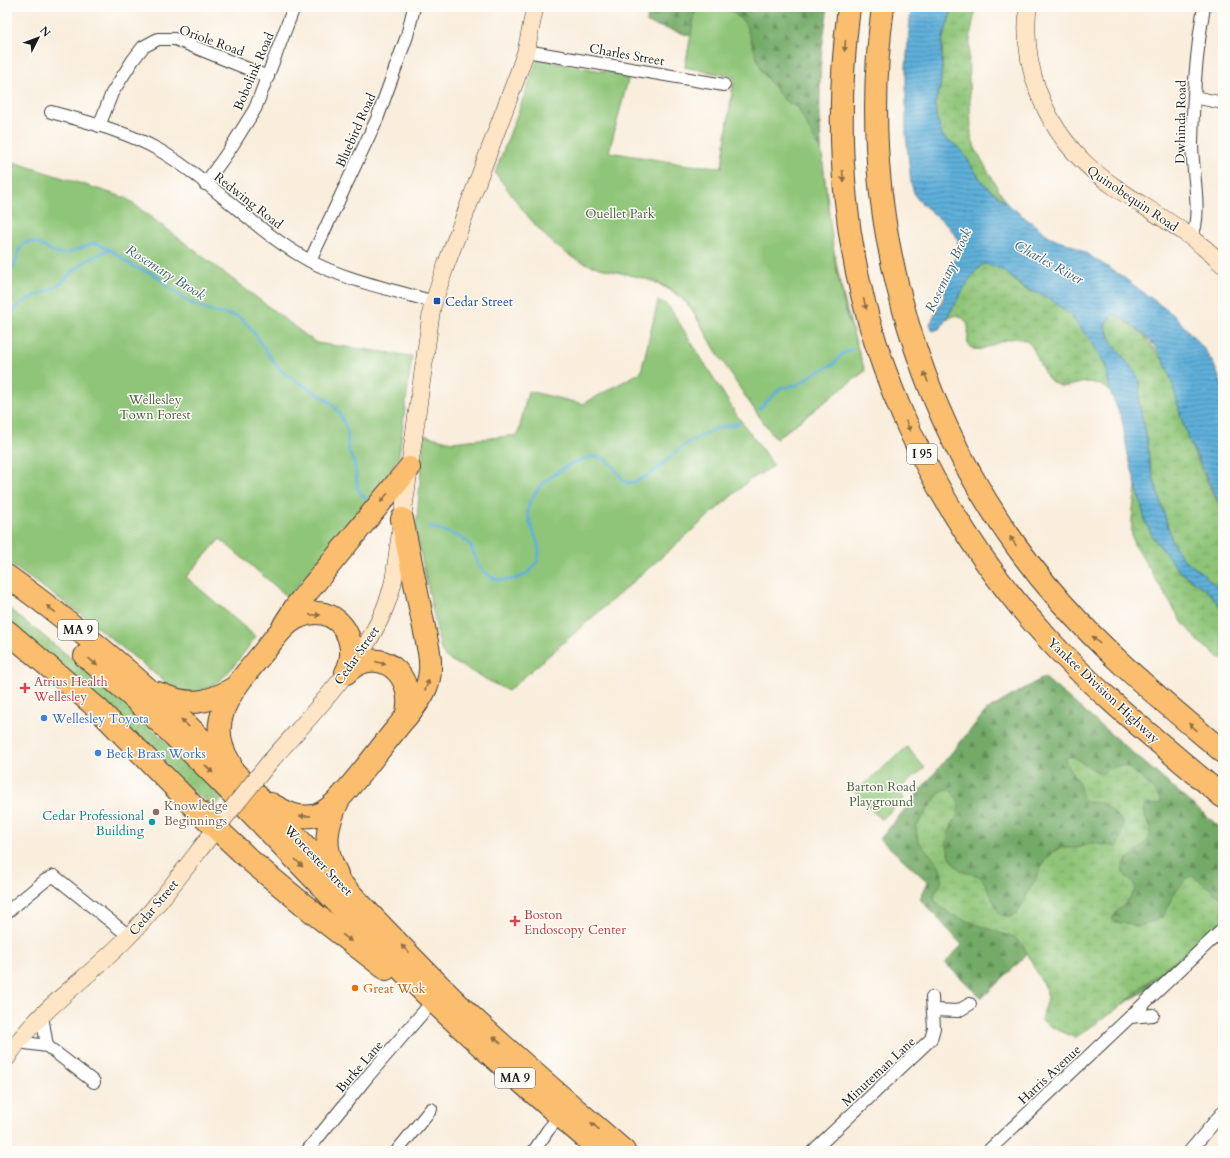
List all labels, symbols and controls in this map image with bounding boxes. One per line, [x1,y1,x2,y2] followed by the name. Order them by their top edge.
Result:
[18,18,58,58] north arrow
[177,21,247,61] street label: Oriole Road
[36,23,54,41] text: N
[229,29,278,113] street label: Bobolink Road
[588,40,666,70] street label: Charles Street
[841,40,848,52] one-way arrow
[1171,80,1191,164] street label: Dwhinda Road
[332,90,380,170] street label: Bluebird Road
[1083,162,1182,236] street label: Quinobequin Road
[210,168,287,233] street label: Redwing Road
[840,170,847,182] one-way arrow
[585,205,655,223] park label: Ouellet Park
[921,225,976,315] water label: Rosemary Brook
[1011,236,1087,289] water label: Charles River
[122,240,209,305] water label: Rosemary Brook
[445,293,513,311] place label: Cedar Street
[432,296,442,306] marker: Cedar Street
[862,298,868,310] one-way arrow
[922,371,928,383] one-way arrow
[119,391,191,424] park label: Wellesley Town Forest
[905,420,911,432] one-way arrow
[907,444,937,464] road number: I 95
[380,492,389,503] one-way arrow
[1009,536,1017,546] one-way arrow
[46,605,57,614] one-way arrow
[309,611,321,618] one-way arrow
[58,620,98,640] road number: MA 9
[330,623,384,689] street label: Cedar Street
[1043,634,1163,748] street label: Yankee Division Highway
[1092,635,1101,645] one-way arrow
[87,658,98,667] one-way arrow
[375,660,387,666] one-way arrow
[33,673,108,706] place label: Atrius Health Wellesley
[425,678,431,690] one-way arrow
[19,682,31,694] marker: Atrius Health Wellesley
[51,710,149,728] place label: Wellesley Toyota
[39,713,49,723] marker: Wellesley Toyota
[180,719,190,728] one-way arrow
[1188,722,1199,731] one-way arrow
[106,745,206,763] place label: Beck Brass Works
[93,748,103,758] marker: Beck Brass Works
[204,764,214,774] one-way arrow
[846,778,916,811] park label: Barton Road Playground
[164,797,228,830] place label: Knowledge Beginnings
[42,807,145,840] place label: Cedar Professional Building
[151,807,161,817] marker: Knowledge Beginnings
[298,813,311,819] one-way arrow
[147,817,157,827] marker: Cedar Professional Building
[279,821,357,900] street label: Worcester Street
[294,858,304,868] one-way arrow
[125,876,182,939] street label: Cedar Street
[524,906,626,939] place label: Boston Endoscopy Center
[509,915,521,927] marker: Boston Endoscopy Center
[341,934,352,942] one-way arrow
[400,944,409,954] one-way arrow
[363,980,426,998] place label: Great Wok
[350,983,360,993] marker: Great Wok
[838,1033,920,1111] street label: Minuteman Lane
[492,1035,502,1045] one-way arrow
[332,1037,388,1097] street label: Burke Lane
[1014,1041,1085,1108] street label: Harris Avenue
[495,1068,535,1088] road number: MA 9
[590,1121,600,1130] one-way arrow

